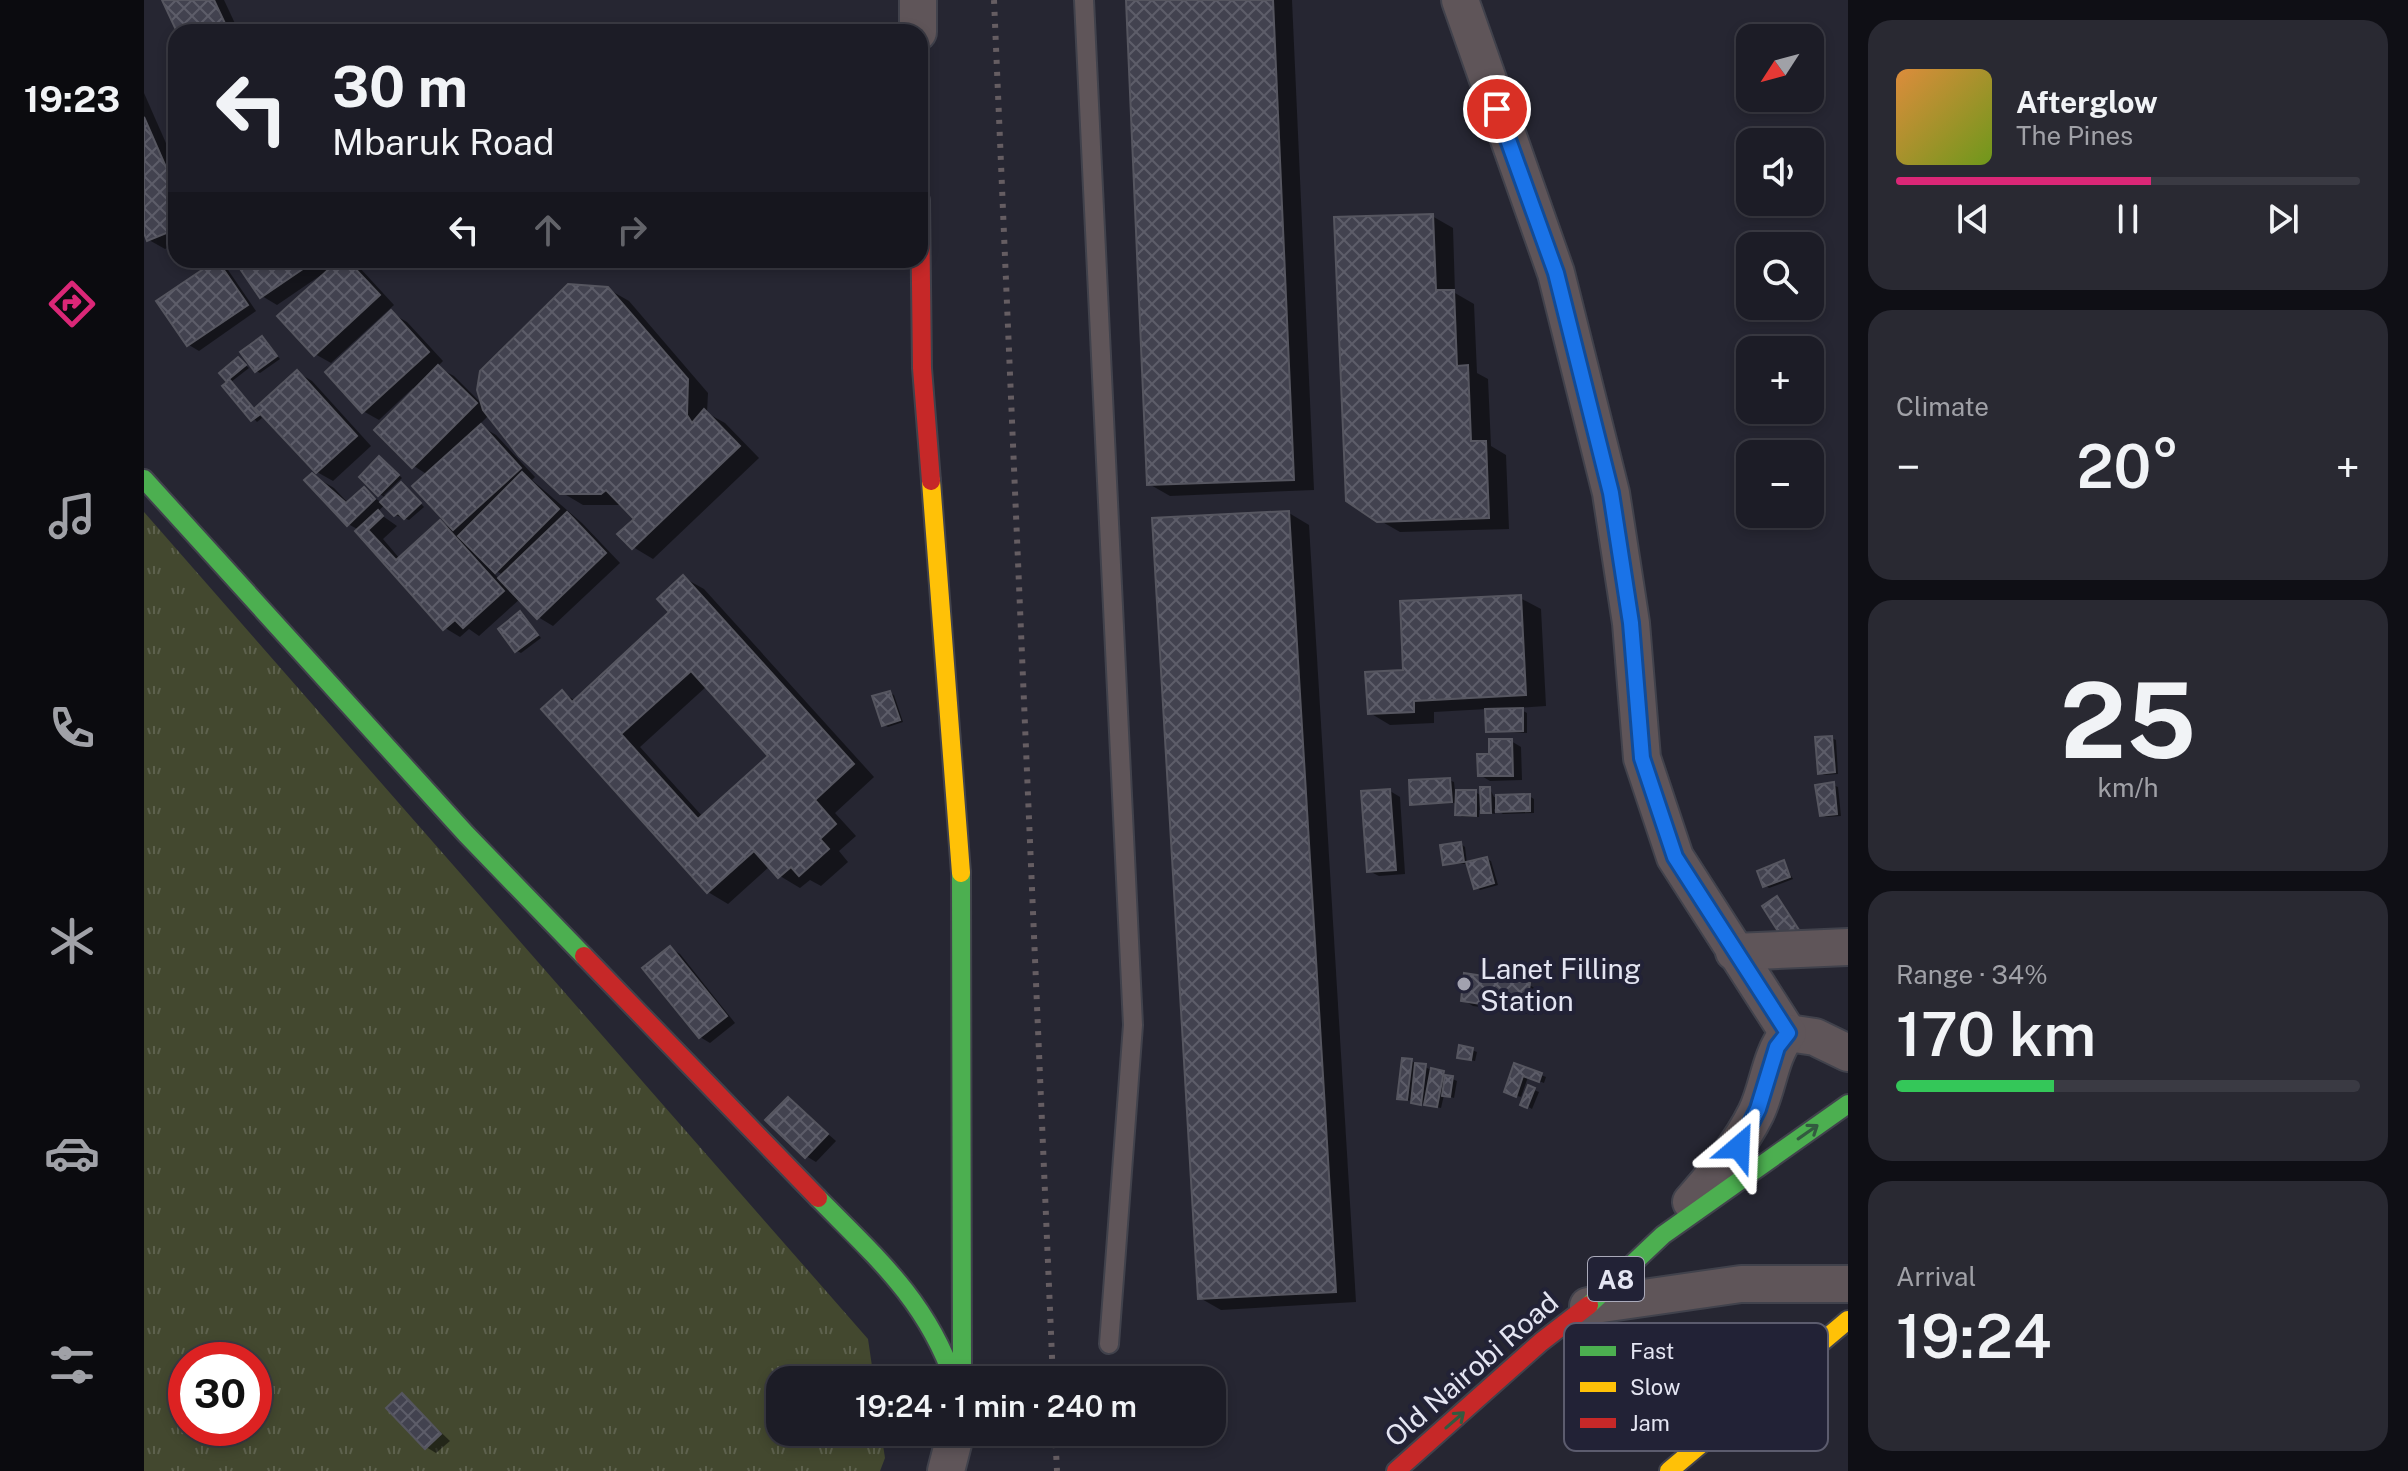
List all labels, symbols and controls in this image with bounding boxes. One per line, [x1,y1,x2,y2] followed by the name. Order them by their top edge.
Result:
[1736,24,1824,112] north arrow
[1736,24,1824,528] map controls
[332,54,468,120] text: 30 m
[200,56,304,160] icon: left
[1463,75,1531,143] pin
[24,78,120,120] text: 19:23
[2016,84,2158,120] text: Afterglow
[1475,87,1519,131] icon: arrive
[2016,120,2133,151] text: The Pines
[332,121,554,163] text: Mbaruk Road
[1736,128,1824,216] button: sound
[1951,197,1995,241] icon: previous
[2106,197,2150,241] icon: pause
[2261,197,2305,241] icon: next
[442,208,486,252] icon: left
[526,208,570,252] icon: ahead
[610,208,654,252] icon: right
[1736,232,1824,320] button: search
[44,276,100,332] icon: directions
[1736,336,1824,424] button: +
[1896,391,1989,422] text: Climate
[2077,431,2179,502] text: 20°
[1736,440,1824,528] button: −
[1896,441,1920,493] text: −
[2336,441,2360,493] text: +
[44,488,100,544] icon: music
[2060,659,2196,781] text: 25
[44,700,100,756] icon: phone
[2097,772,2159,803] text: km/h
[44,913,100,969] icon: climate
[1480,952,1641,1017] place label: Lanet Filling Station
[1896,959,2048,990] text: Range · 34%
[1455,975,1473,993] marker: Lanet Filling Station
[1896,999,2096,1070] text: 170 km
[1697,1105,1781,1189] position arrow
[1796,1124,1818,1140] one-way arrow
[44,1125,100,1181] icon: car
[1588,1257,1644,1301] road number: A8
[1896,1261,1976,1292] text: Arrival
[1378,1285,1564,1453] street label: Old Nairobi Road
[1896,1301,2052,1372] text: 19:24
[1564,1323,1828,1451] legend
[44,1337,100,1393] icon: filters
[1630,1338,1674,1364] text: Fast
[168,1342,272,1446] speed limit sign: 30
[1630,1374,1680,1400] text: Slow
[855,1388,1137,1424] text: 19:24 · 1 min · 240 m
[1630,1410,1670,1436] text: Jam
[1445,1411,1465,1429] one-way arrow

